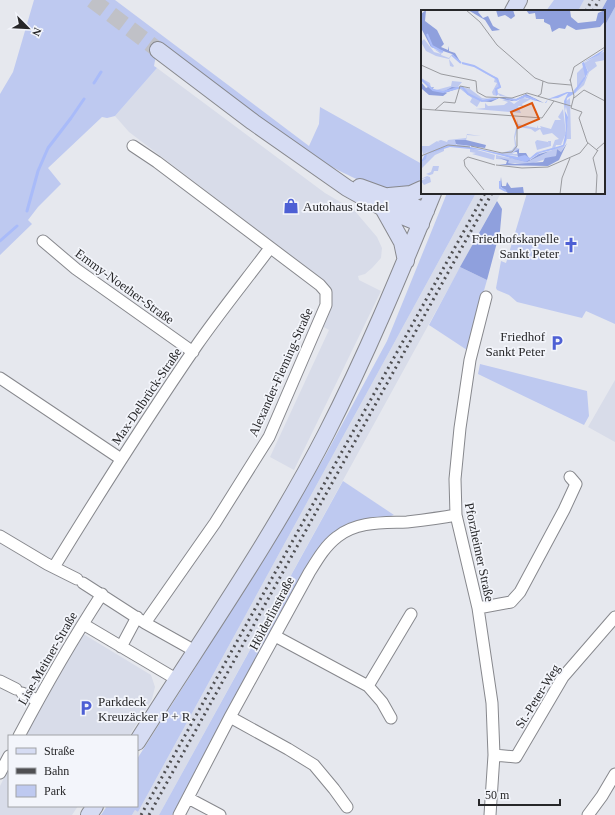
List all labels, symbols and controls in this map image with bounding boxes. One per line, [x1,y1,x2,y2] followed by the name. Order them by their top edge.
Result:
[8,8,48,48] north arrow
[421,10,605,194] inset map
[30,26,44,38] text: N
[282,197,300,215] shop icon: Autohaus Stadel
[303,199,389,214] place label: Autohaus Stadel
[472,231,560,261] place label: Friedhofskapelle Sankt Peter
[562,236,580,254] church icon: Friedhofskapelle Sankt Peter
[73,246,177,327] street label: Emmy-Noether-Straße
[245,305,316,439] street label: Alexander-Fleming-Straße
[485,329,546,359] place label: Friedhof Sankt Peter
[548,334,566,352] parking icon: Friedhof Sankt Peter
[108,345,185,448] street label: Max-Delbrück-Straße
[462,501,497,603] street label: Pforzheimer Straße
[246,574,297,652] street label: Hölderlinstraße
[15,609,80,708] street label: Lise-Meitner-Straße
[512,661,563,731] street label: St.-Peter-Weg
[98,694,191,724] place label: Parkdeck Kreuzäcker P + R
[77,699,95,717] parking icon: Parkdeck Kreuzäcker P + R
[8,735,138,807] legend
[44,744,75,758] text: Straße
[44,764,69,778] text: Bahn
[479,781,560,807] scale bar
[44,784,66,798] text: Park
[485,788,510,802] text: 50 m

